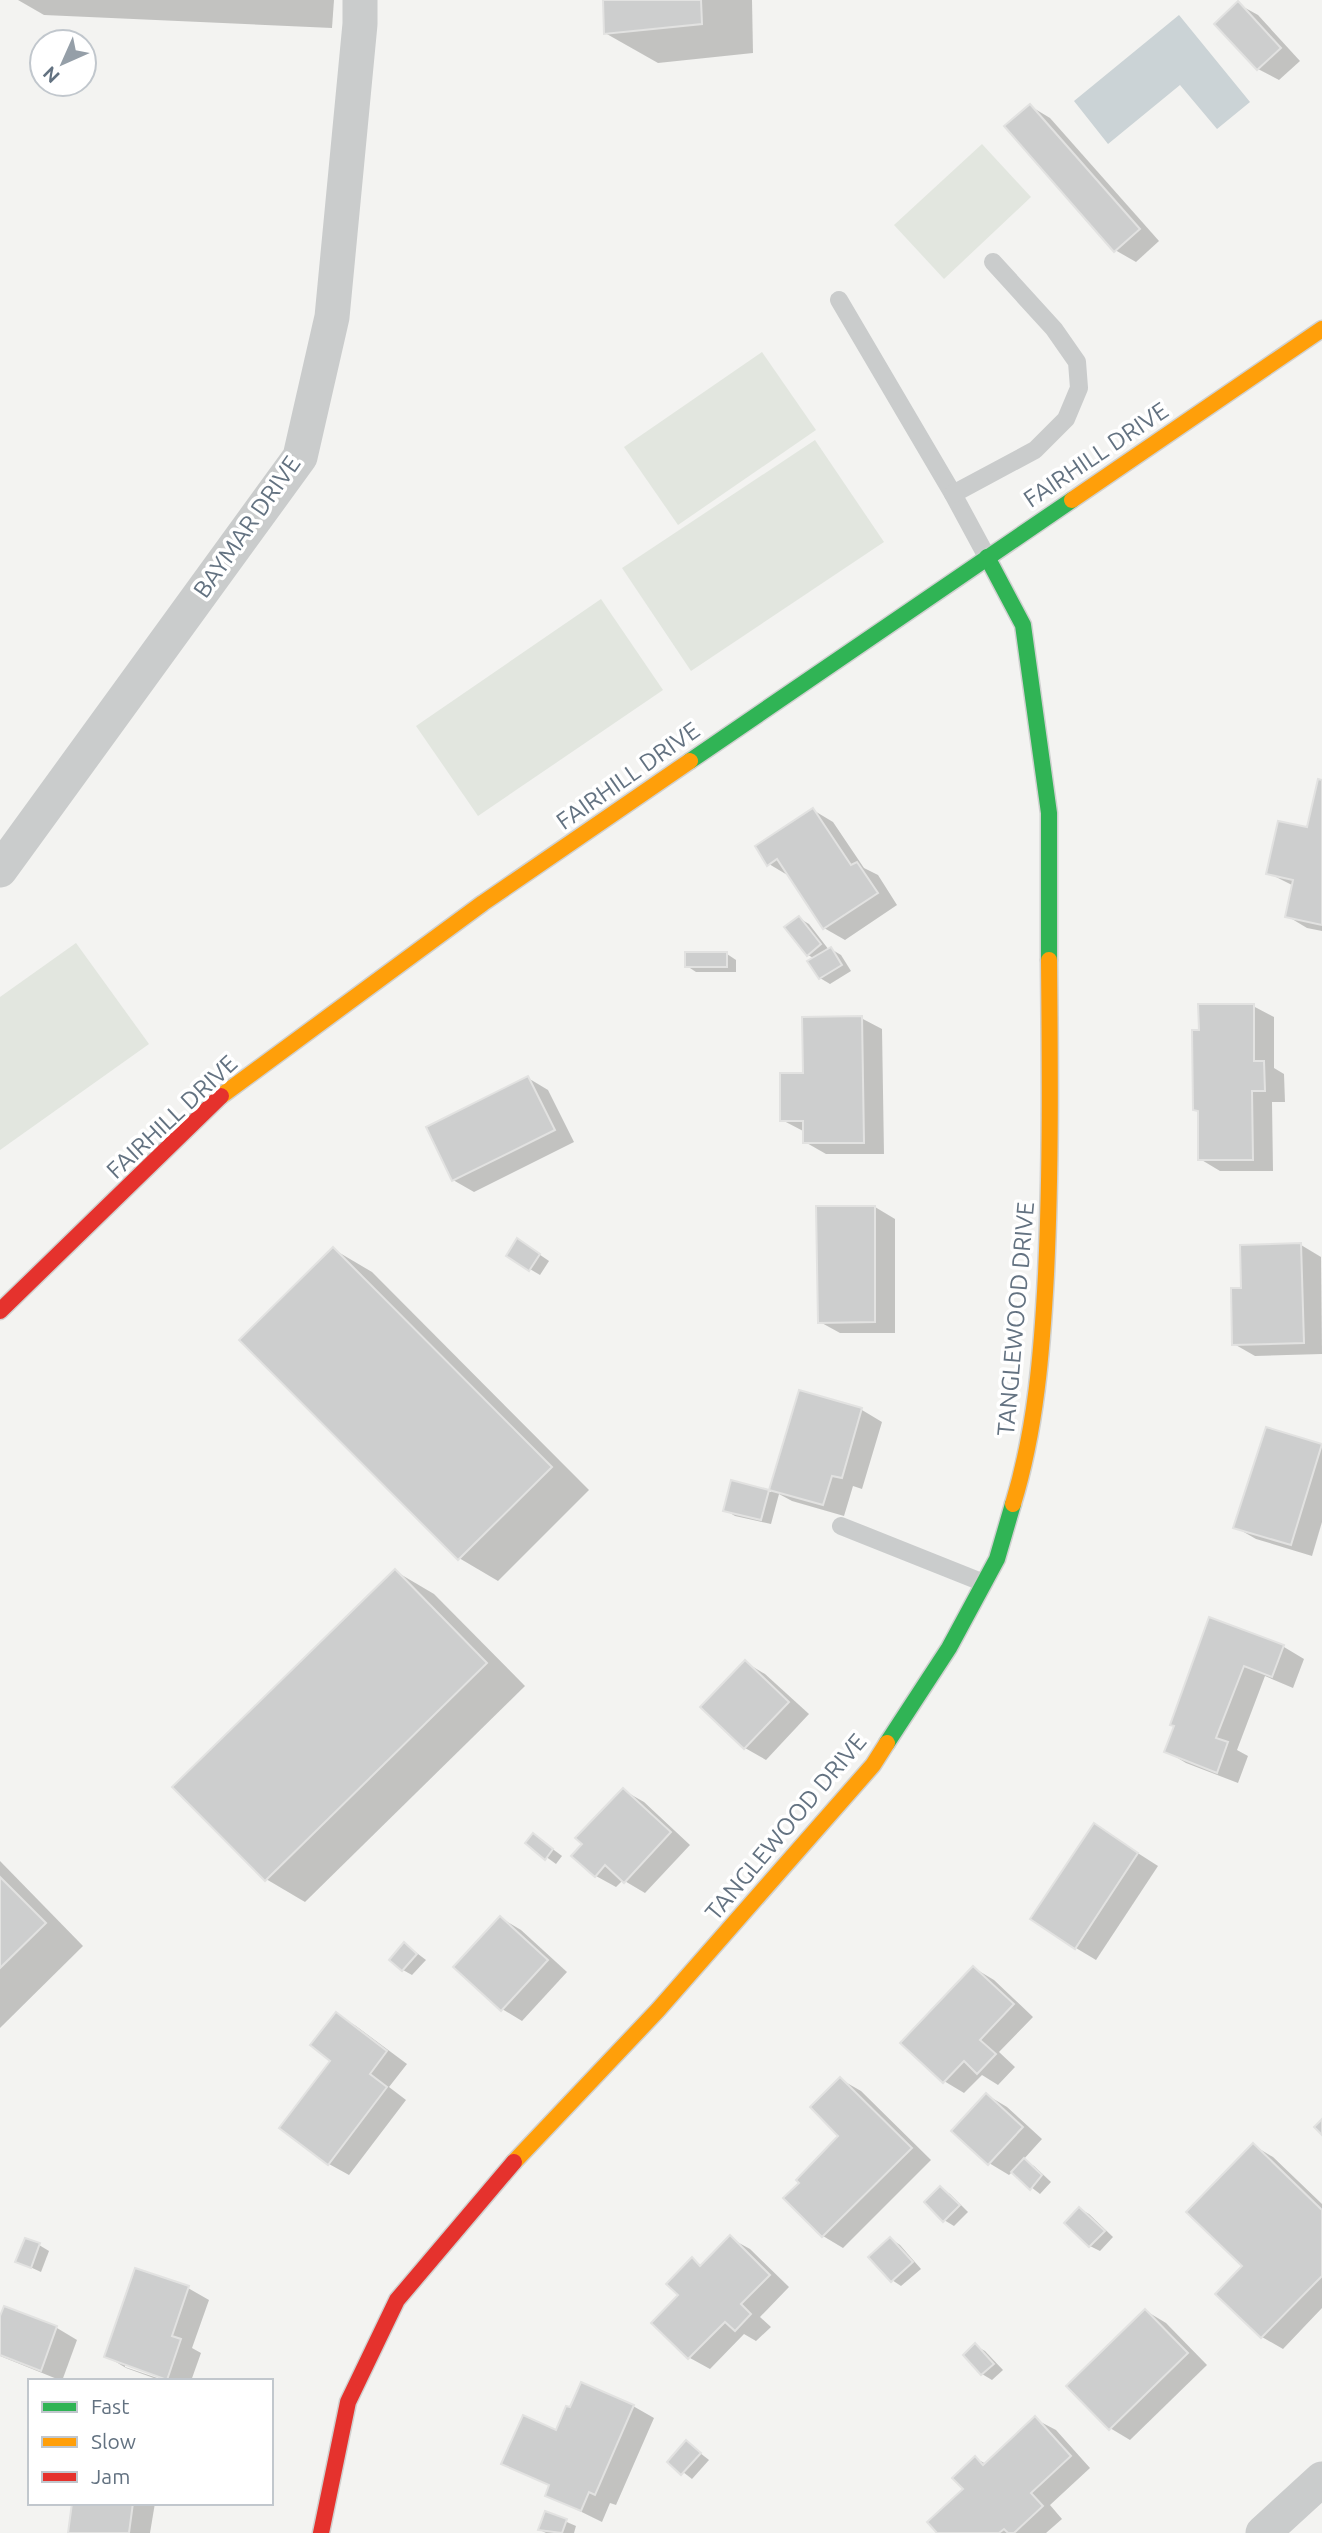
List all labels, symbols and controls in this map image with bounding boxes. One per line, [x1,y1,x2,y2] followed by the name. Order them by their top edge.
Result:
[28,28,98,98] north arrow
[38,62,64,88] text: N
[1019,396,1173,513] street label: FAIRHILL DRIVE
[188,451,305,603] street label: BAYMAR DRIVE
[551,716,704,835] street label: FAIRHILL DRIVE
[101,1049,242,1184] street label: FAIRHILL DRIVE
[992,1201,1039,1437] street label: TANGLEWOOD DRIVE
[700,1728,871,1925] street label: TANGLEWOOD DRIVE
[28,2379,273,2505] legend
[91,2394,129,2418] text: Fast
[91,2429,136,2453] text: Slow
[91,2464,130,2488] text: Jam

